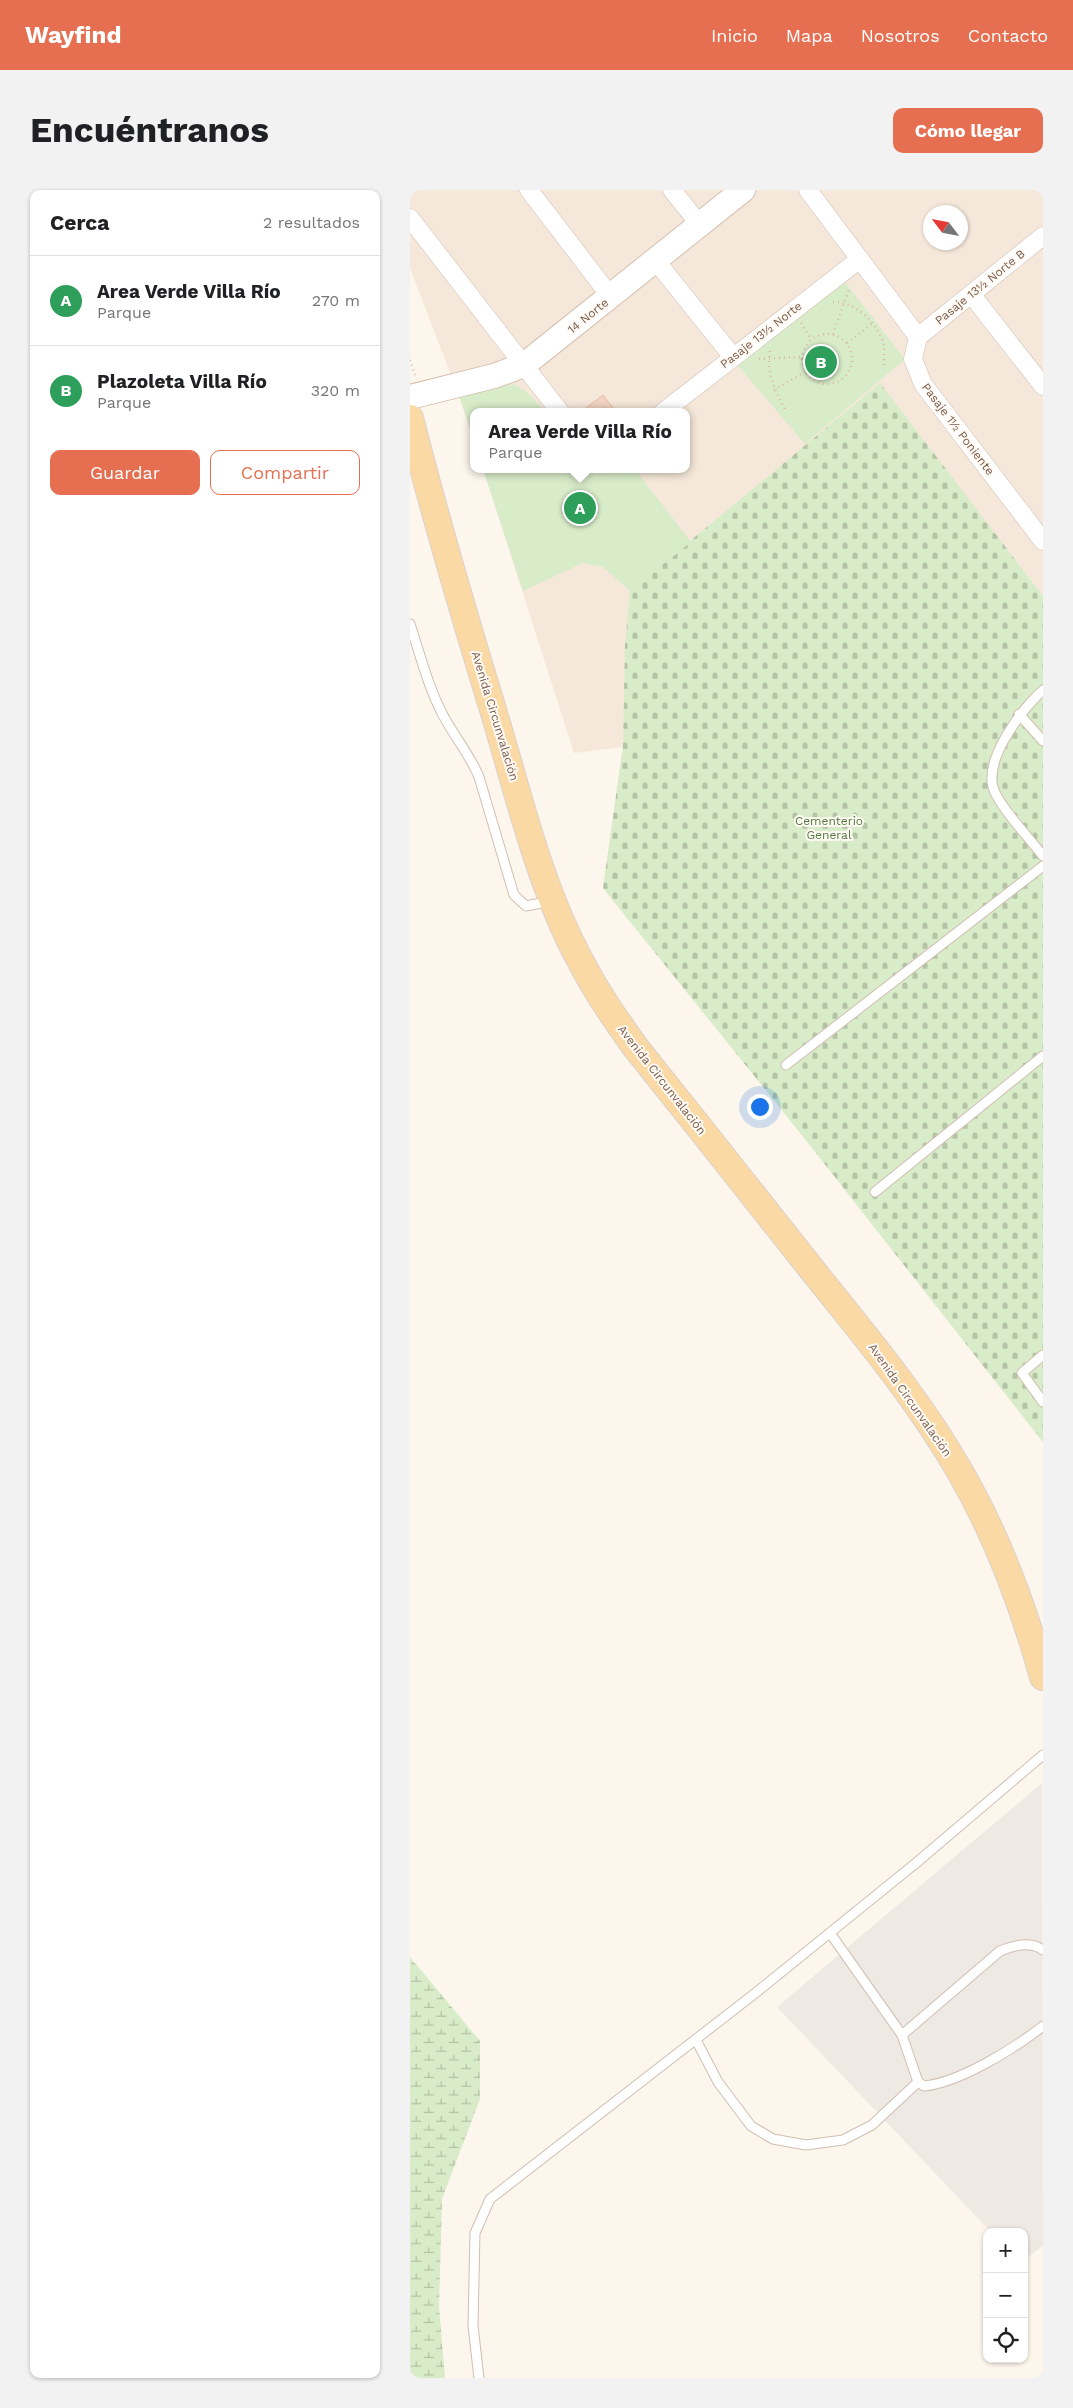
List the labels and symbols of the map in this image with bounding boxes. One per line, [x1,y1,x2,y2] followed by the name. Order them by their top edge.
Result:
[923,205,968,250] north arrow
[932,246,1028,328] street label: Pasaje 13½ Norte B
[565,295,611,337] street label: 14 Norte
[717,299,805,371] street label: Pasaje 13½ Norte
[805,343,837,381] pin: B
[919,380,997,478] street label: Pasaje 1½ Poniente
[564,489,596,527] pin: A
[469,649,521,783] street label: Avenida Circunvalación
[795,814,863,842] park label: Cementerio General
[615,1023,709,1137] street label: Avenida Circunvalación
[747,1094,773,1120] your location
[866,1341,954,1459] street label: Avenida Circunvalación

